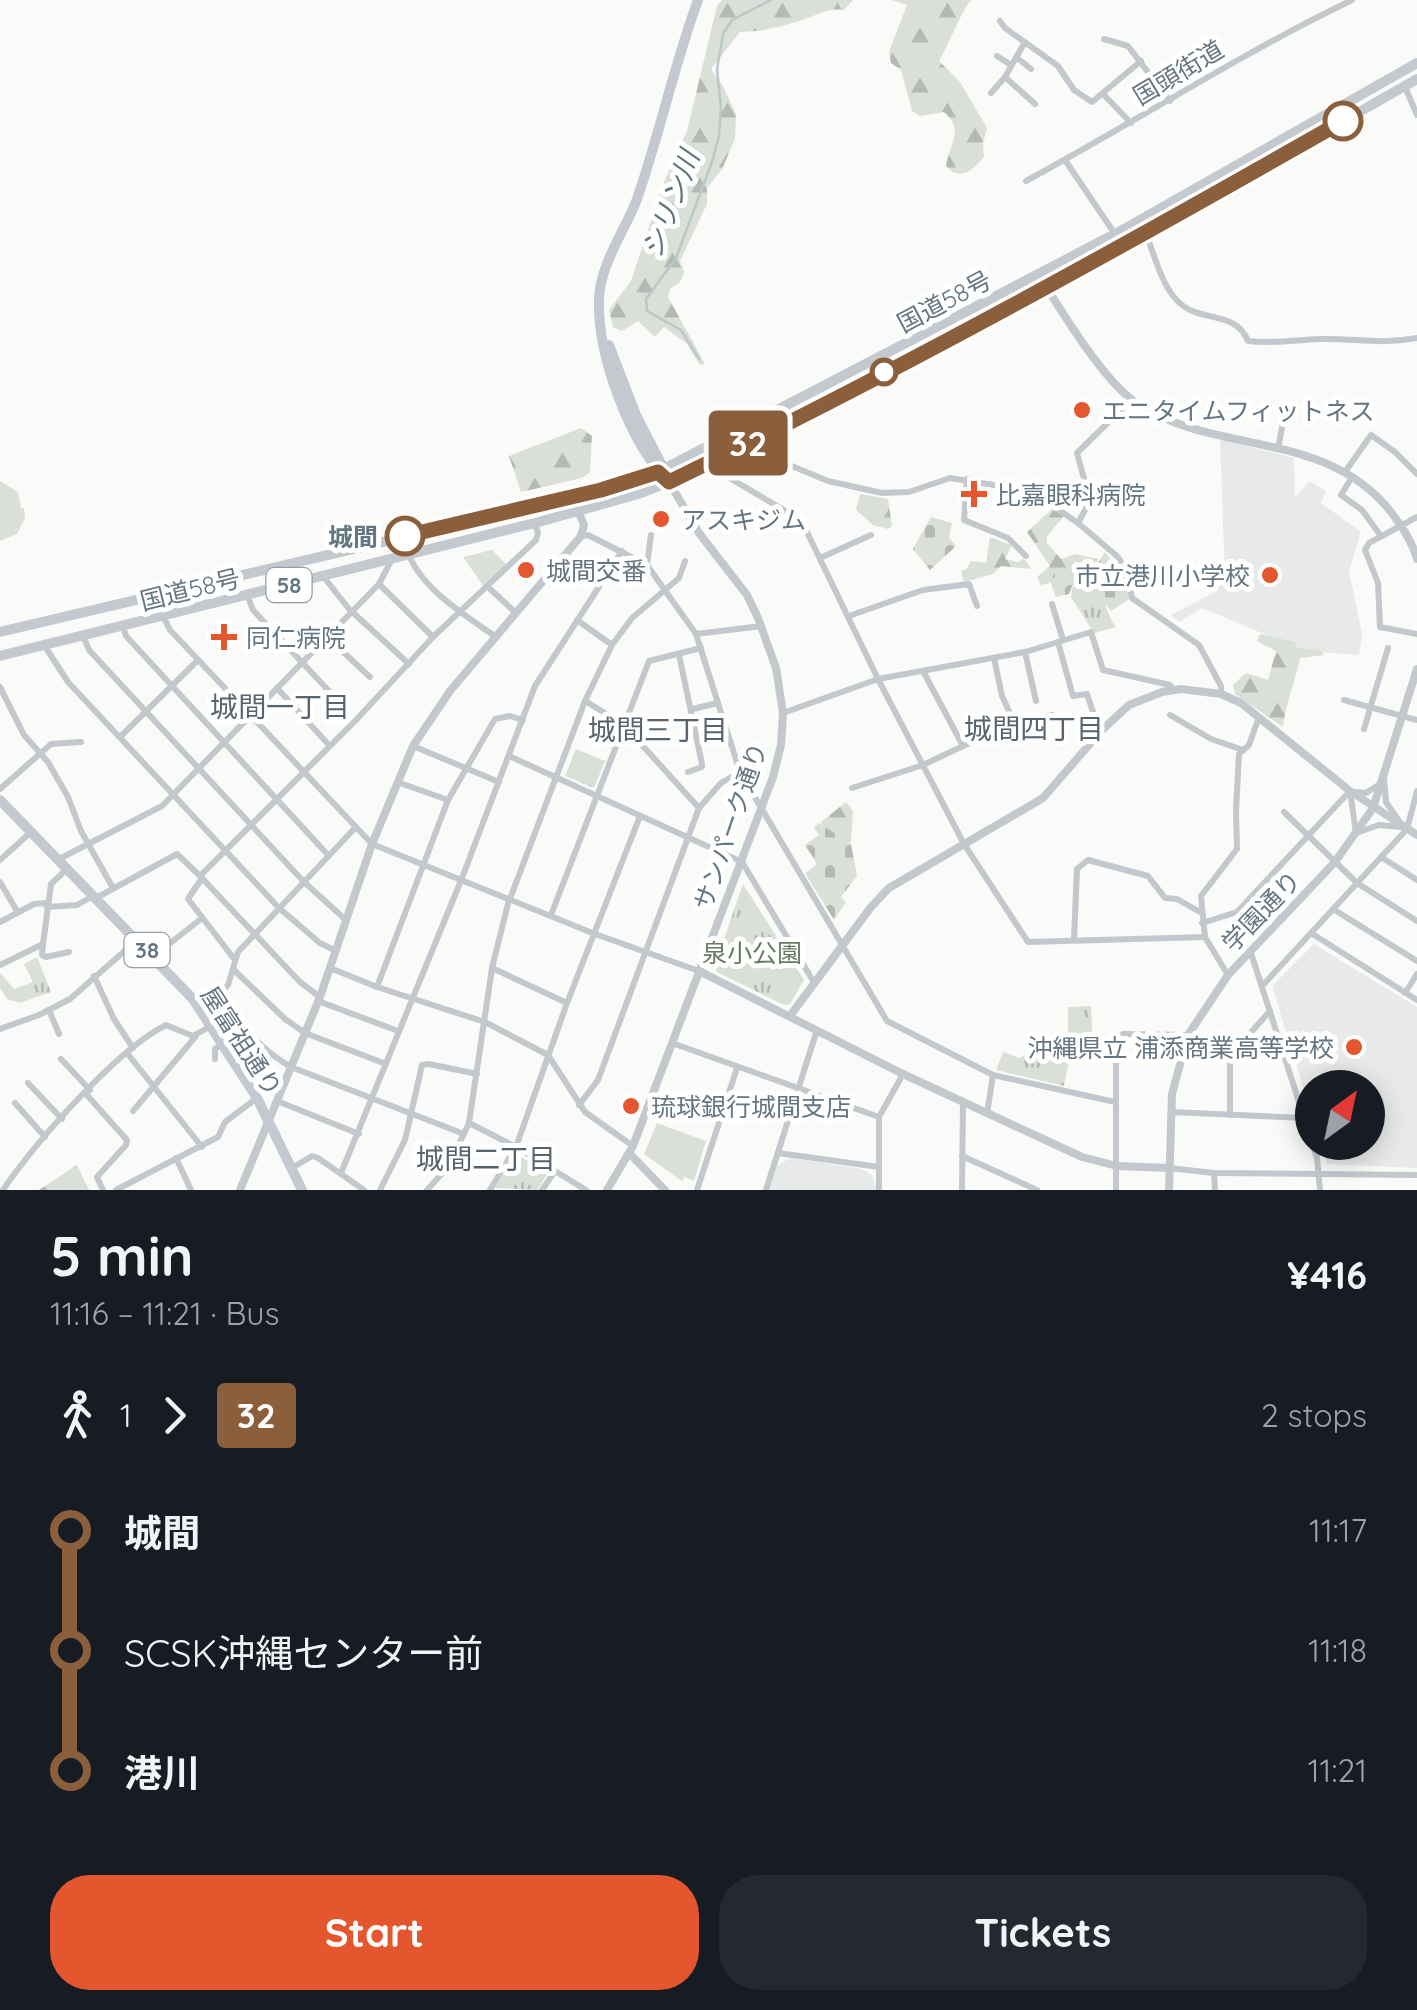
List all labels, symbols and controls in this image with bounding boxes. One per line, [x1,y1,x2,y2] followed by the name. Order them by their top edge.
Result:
[1127,33,1229,111] street label: 国頭街道
[1324,102,1362,140] unlabelled marker
[634,143,707,263] water label: シリン川
[892,263,996,339] street label: 国道58号
[871,359,897,385] unlabelled marker
[1102,395,1375,426] place label: エニタイムフィットネス
[1071,399,1093,421] marker: エニタイムフィットネス
[703,410,793,476] line badge: 32
[729,421,767,465] text: 32
[996,479,1146,510] place label: 比嘉眼科病院
[961,481,987,507] marker: 比嘉眼科病院
[681,504,806,535] place label: アスキジム
[650,508,672,530] marker: アスキジム
[386,517,424,555] marker: 城間
[328,521,378,552] place label: 城間
[546,555,646,586] place label: 城間交番
[515,559,537,581] marker: 城間交番
[1075,560,1250,591] place label: 市立港川小学校
[137,562,243,616] street label: 国道58号
[1259,564,1281,586] marker: 市立港川小学校
[266,568,312,602] road number: 58
[246,622,346,653] place label: 同仁病院
[211,624,237,650] marker: 同仁病院
[210,689,350,724] district label: 城間一丁目
[964,711,1104,746] district label: 城間四丁目
[588,712,728,747] district label: 城間三丁目
[687,738,773,914] street label: サンパーク通り
[1215,864,1307,958] street label: 学園通り
[124,933,170,967] road number: 38
[702,937,802,968] park label: 泉小公園
[195,980,289,1102] street label: 屋富祖通り
[1027,1032,1334,1063] place label: 沖縄県立 浦添商業高等学校
[1343,1036,1365,1058] marker: 沖縄県立 浦添商業高等学校
[1295,1070,1385,1160] north arrow
[1295,1070,1385,1160] map controls
[651,1091,851,1122] place label: 琉球銀行城間支店
[620,1095,642,1117] marker: 琉球銀行城間支店
[416,1141,556,1176] district label: 城間二丁目
[50,1221,194,1290] text: 5 min
[1287,1251,1367,1299] text: ¥416
[50,1293,280,1333] text: 11:16 – 11:21 · Bus
[50,1388,105,1443] icon: walk
[147,1388,202,1443] icon: forward
[237,1393,276,1437] text: 32
[120,1395,132,1435] text: 1
[1261,1395,1367,1435] text: 2 stops
[124,1509,200,1557] text: 城間
[1309,1510,1367,1550] text: 11:17
[124,1629,483,1677] text: SCSK沖縄センター前
[1308,1630,1367,1670] text: 11:18
[124,1749,200,1797] text: 港川
[1308,1750,1367,1790] text: 11:21
[50,1875,699,1990] button: Start
[719,1875,1367,1990] button: Tickets

